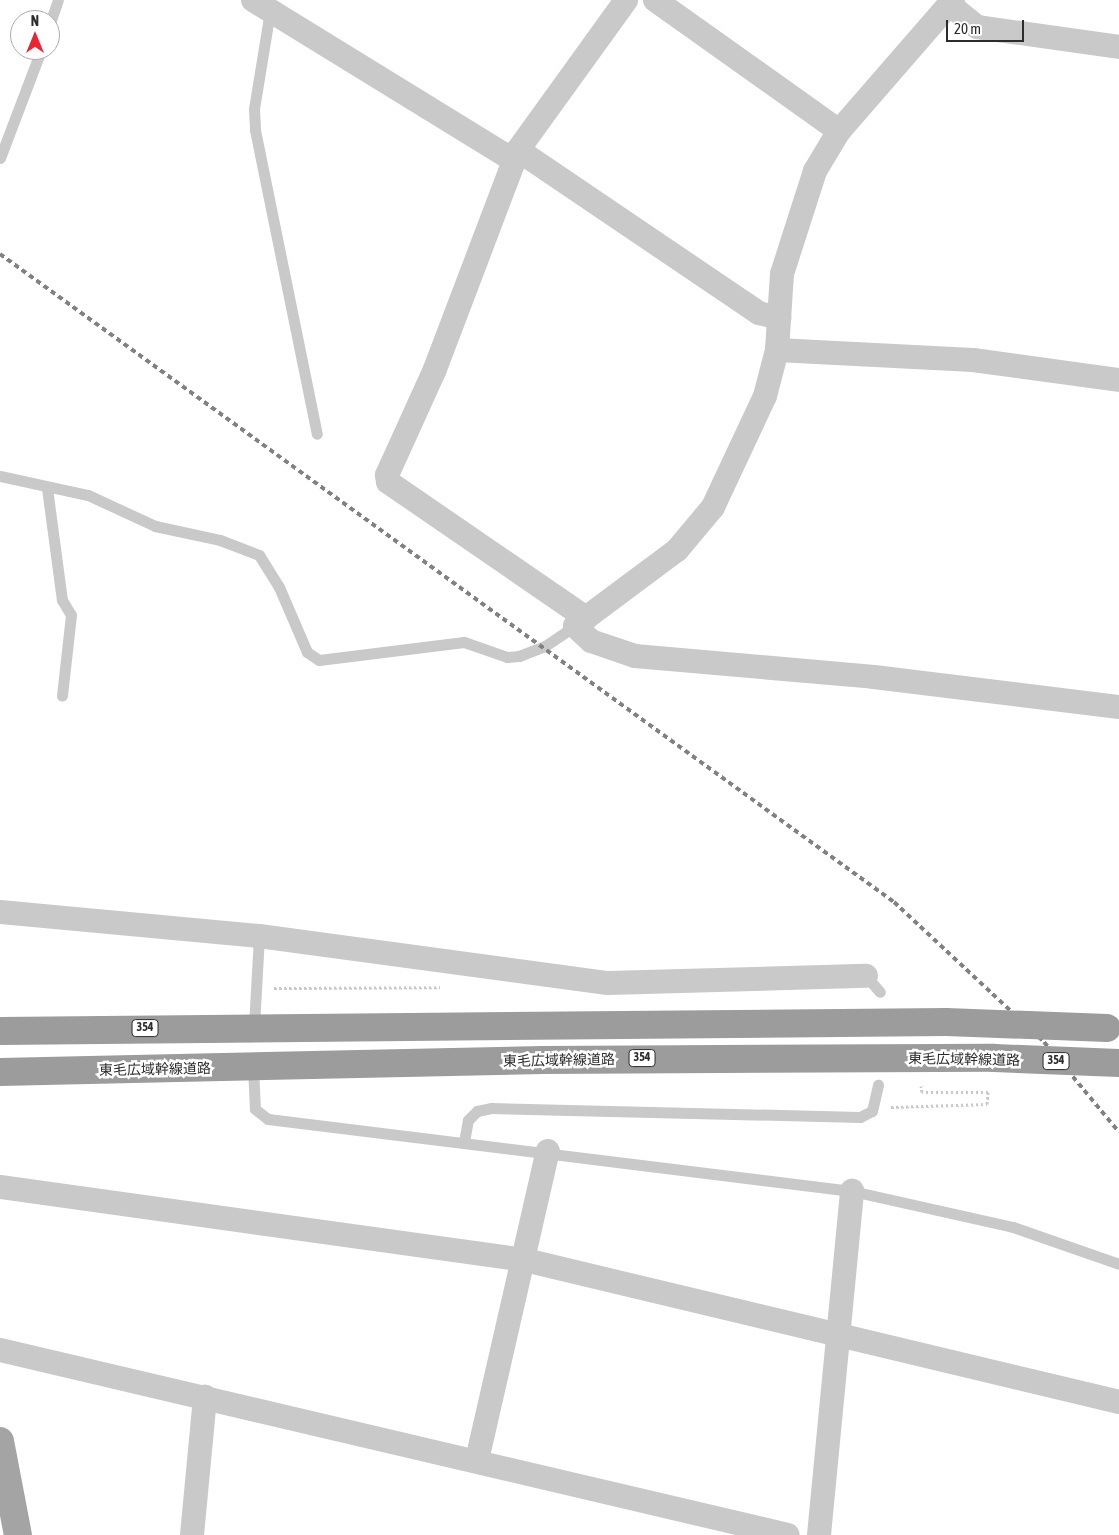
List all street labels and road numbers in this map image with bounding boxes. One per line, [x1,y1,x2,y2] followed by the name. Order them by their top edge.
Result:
[131,1018,159,1038] road number: 354
[628,1048,656,1068] road number: 354
[908,1050,1020,1068] street label: 東毛広域幹線道路
[503,1051,615,1069] street label: 東毛広域幹線道路
[1042,1052,1070,1070] road number: 354
[99,1060,211,1078] street label: 東毛広域幹線道路

